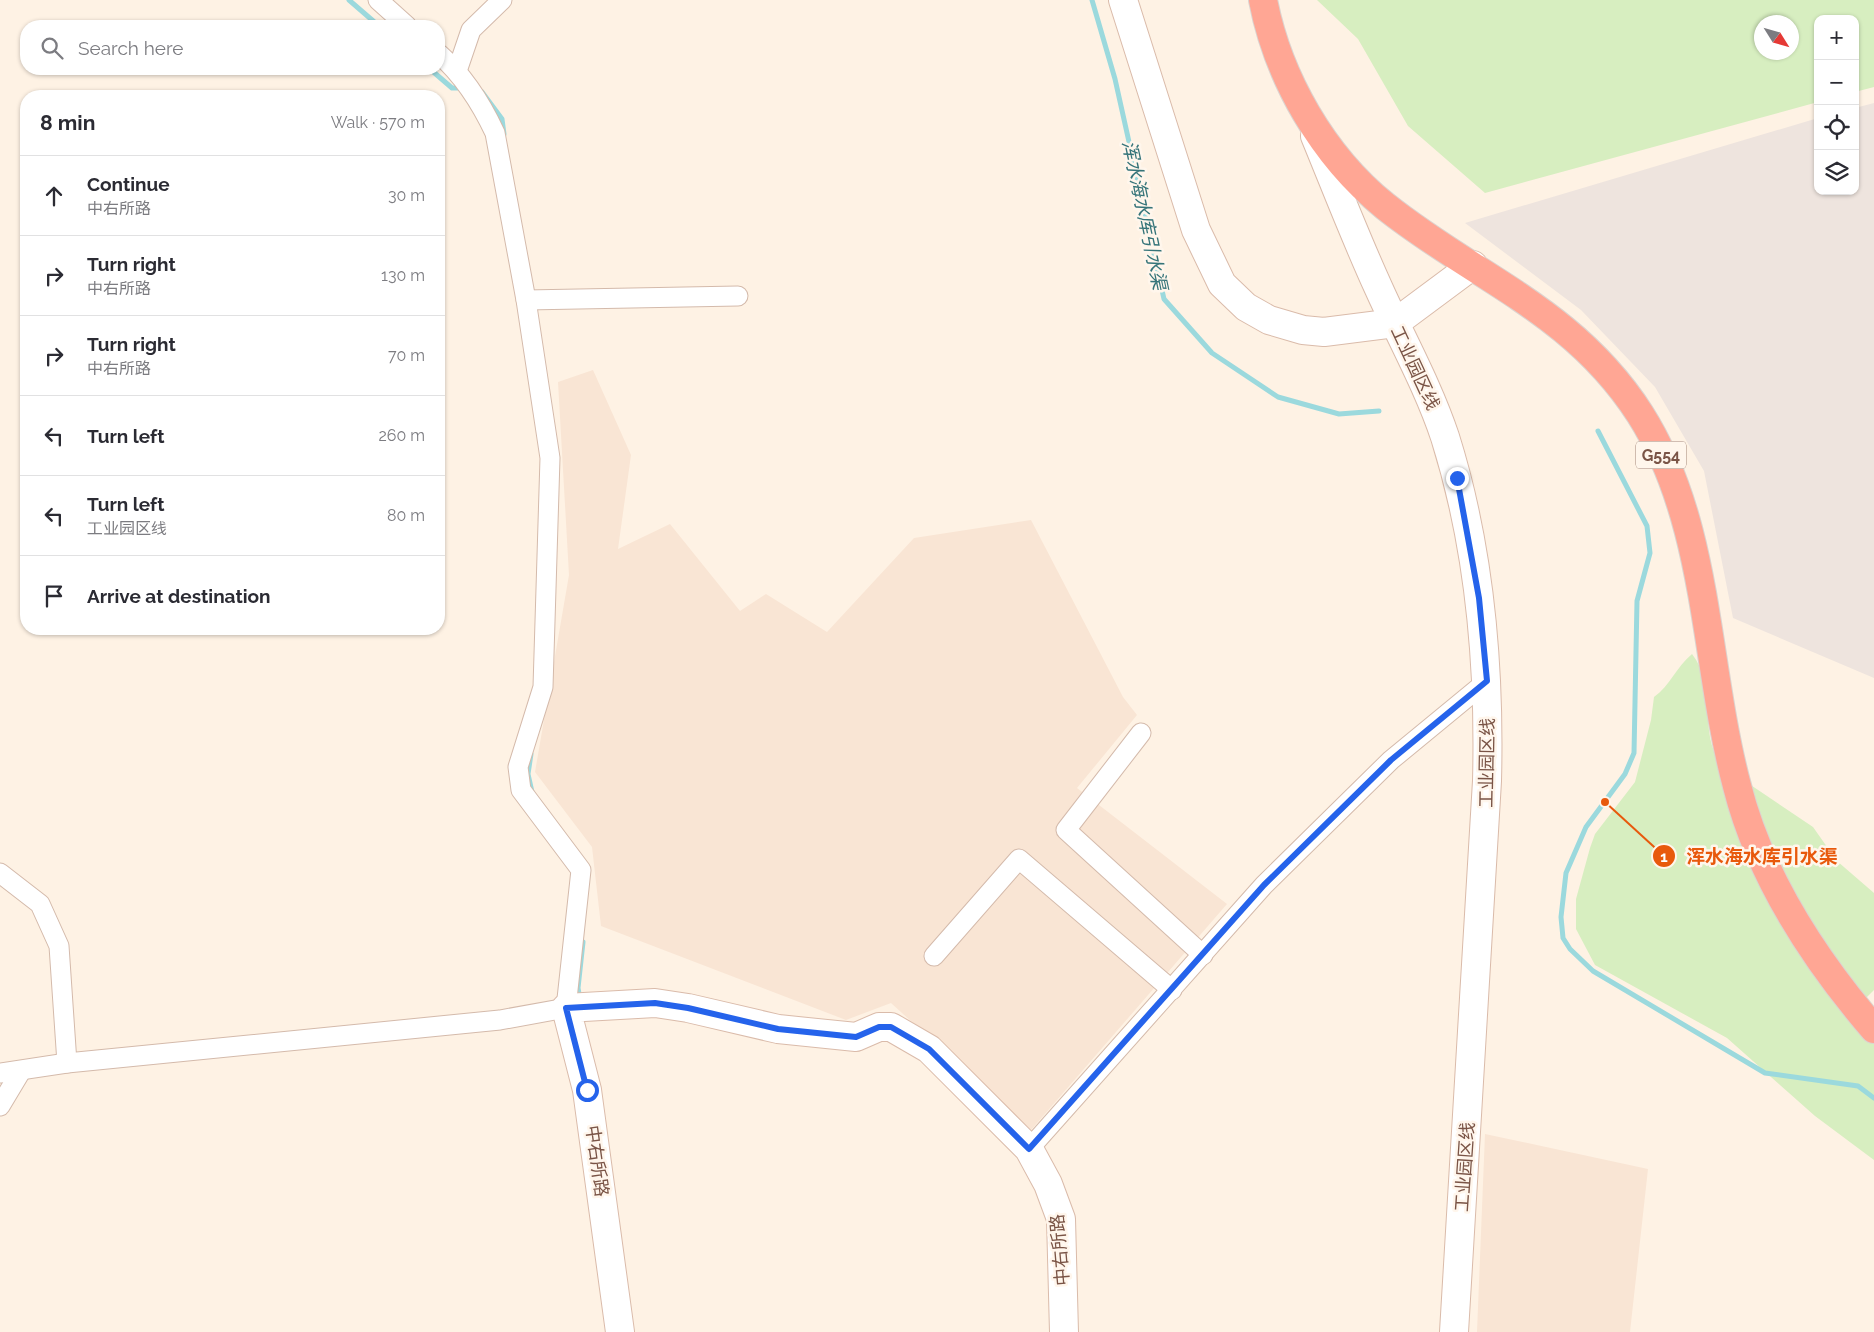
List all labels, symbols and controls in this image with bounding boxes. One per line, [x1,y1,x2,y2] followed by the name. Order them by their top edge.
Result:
[1754,15,1799,60] north arrow
[1814,15,1859,195] map controls
[1814,15,1859,60] button: +
[20,20,445,75] search box
[38,34,66,62] icon: search
[78,37,184,59] text: Search here
[1814,60,1859,105] button: −
[1814,105,1859,150] button: locate
[40,110,95,135] text: 8 min
[331,113,425,132] text: Walk · 570 m
[1118,138,1172,295] water label: 浑水海水库引水渠
[1814,150,1859,195] button: layers
[87,173,170,195] text: Continue
[40,182,68,210] icon: ahead
[388,186,425,205] text: 30 m
[87,199,151,218] text: 中右所路
[87,253,176,275] text: Turn right
[40,262,68,290] icon: right
[381,266,425,285] text: 130 m
[87,279,151,298] text: 中右所路
[1387,323,1444,413] street label: 工业园区线
[87,333,176,355] text: Turn right
[40,342,68,370] icon: right
[388,346,425,365] text: 70 m
[87,359,151,378] text: 中右所路
[40,422,68,450] icon: left
[87,425,164,447] text: Turn left
[378,426,425,445] text: 260 m
[1636,442,1686,468] road number: G554
[1446,467,1469,490] route end
[87,493,164,515] text: Turn left
[40,502,68,530] icon: left
[387,506,425,525] text: 80 m
[87,519,167,538] text: 工业园区线
[40,582,68,610] icon: arrive
[87,585,271,607] text: Arrive at destination
[1475,718,1498,808] street label: 工业园区线
[1651,839,1848,873] callout: 浑水海水库引水渠
[1686,845,1838,867] text: 浑水海水库引水渠
[1660,848,1668,866] text: 1
[576,1079,599,1102] route start
[1451,1121,1478,1213] street label: 工业园区线
[582,1124,613,1198] street label: 中右所路
[1046,1213,1073,1287] street label: 中右所路

